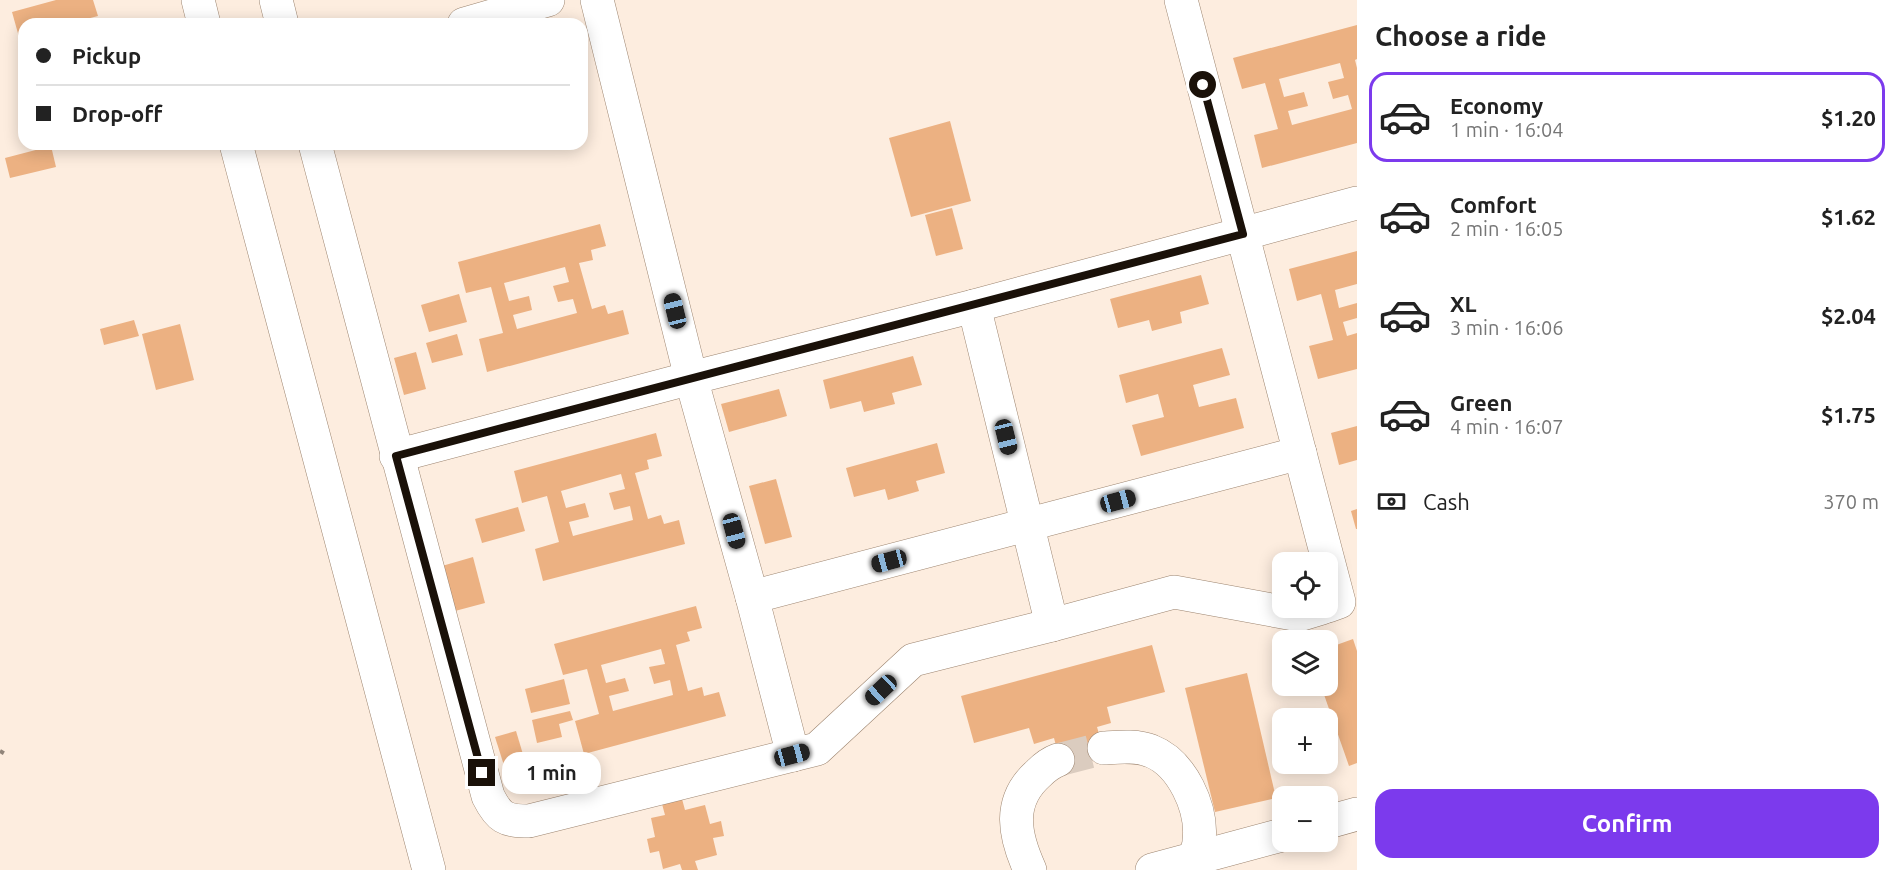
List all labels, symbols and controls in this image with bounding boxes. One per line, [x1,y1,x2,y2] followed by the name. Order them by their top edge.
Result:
[1375,21,1547,51] text: Choose a ride
[72,43,141,68] text: Pickup
[1189,71,1216,98] route start
[1378,90,1432,144] icon: car
[1450,93,1543,118] text: Economy
[72,101,162,126] text: Drop-off
[1821,105,1876,130] text: $1.20
[1450,118,1564,141] text: 1 min · 16:04
[1378,189,1432,243] icon: car
[1450,192,1537,217] text: Comfort
[1821,204,1876,229] text: $1.62
[1450,217,1564,240] text: 2 min · 16:05
[1378,288,1432,342] icon: car
[662,291,688,331] car
[1450,291,1477,316] text: XL
[1821,303,1876,328] text: $2.04
[1450,316,1564,339] text: 3 min · 16:06
[1378,387,1432,441] icon: car
[1450,390,1512,415] text: Green
[1821,402,1876,427] text: $1.75
[1450,415,1564,438] text: 4 min · 16:07
[993,417,1019,457] car
[1375,485,1408,518] icon: cash
[1098,488,1138,514] car
[1423,489,1470,514] text: Cash
[1823,490,1879,513] text: 370 m
[721,511,747,551] car
[869,548,909,574] car
[1272,552,1338,852] map controls
[1272,552,1338,618] button: locate
[1272,630,1338,696] button: layers
[862,671,900,709] car
[1272,708,1338,774] button: +
[772,742,812,768] car
[503,752,602,794] callout: 1 min
[468,759,495,786] route end
[526,761,577,784] text: 1 min
[1272,786,1338,852] button: −
[1375,789,1879,858] button: Confirm

